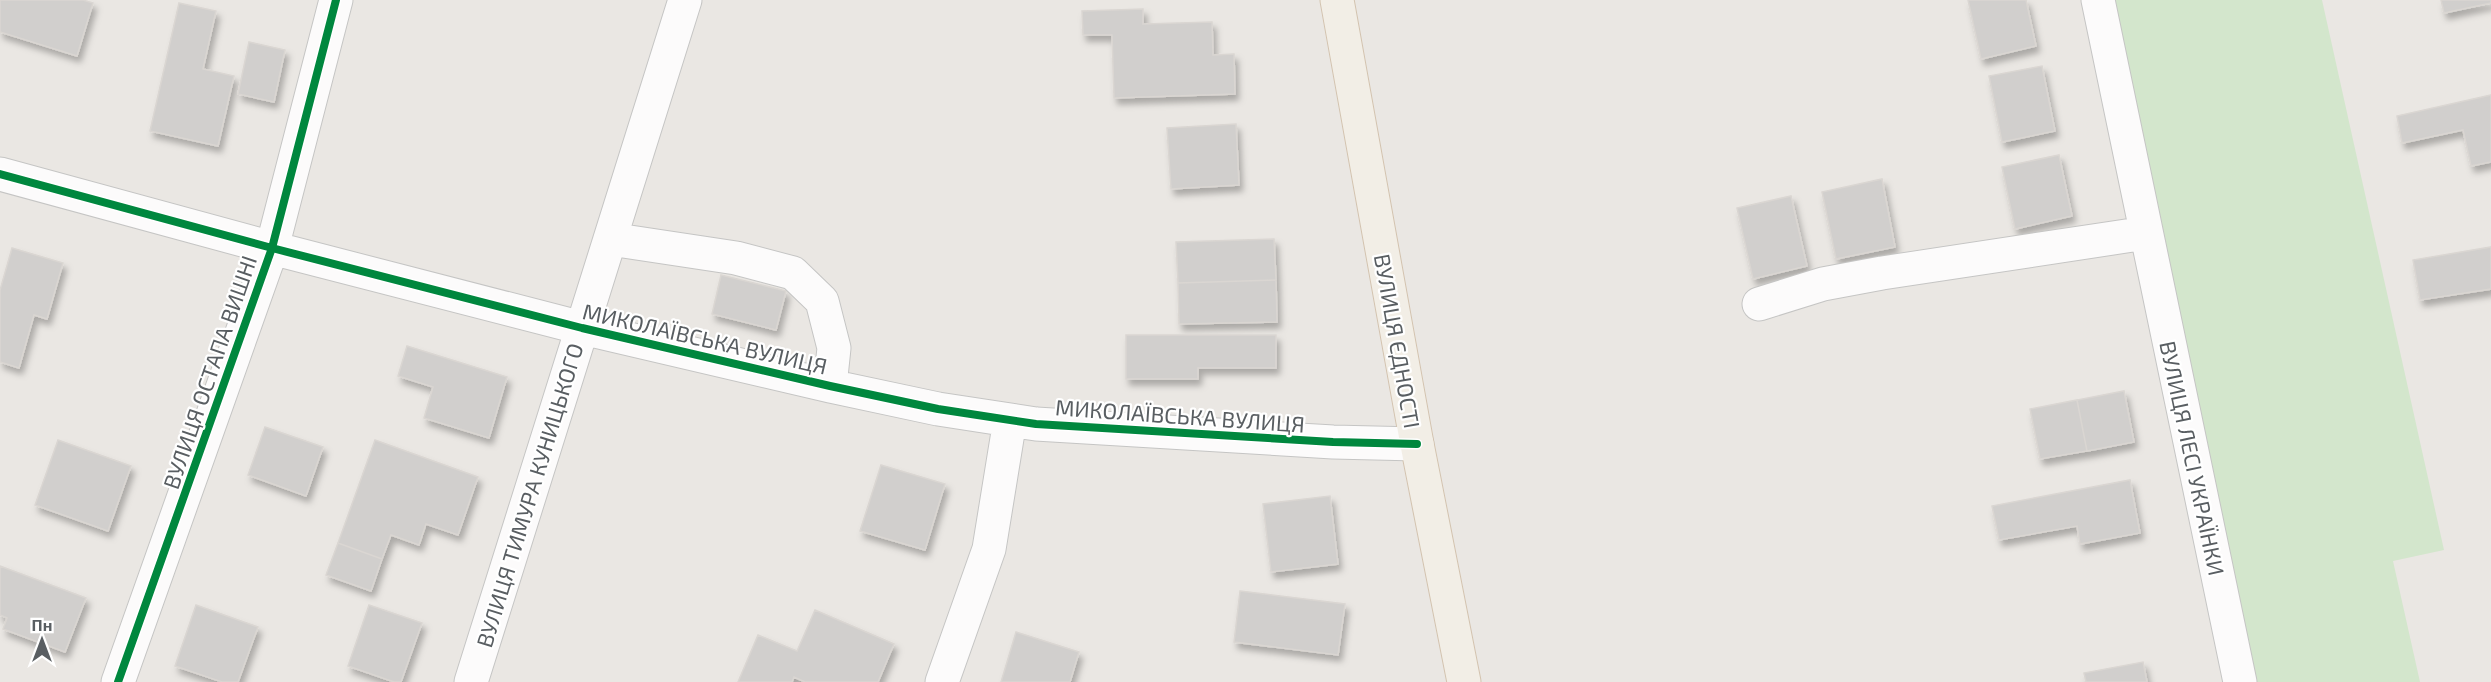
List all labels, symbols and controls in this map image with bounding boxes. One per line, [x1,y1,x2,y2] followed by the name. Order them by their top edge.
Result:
[157,252,261,492] street label: ВУЛИЦЯ ОСТАПА ВИШНІ
[1370,252,1426,430] street label: ВУЛИЦЯ ЄДНОСТІ
[580,297,830,379] street label: МИКОЛАЇВСЬКА ВУЛИЦЯ
[2155,338,2231,578] street label: ВУЛИЦЯ ЛЕСІ УКРАЇНКИ
[470,340,588,650] street label: ВУЛИЦЯ ТИМУРА КУНИЦЬКОГО
[1054,393,1306,437] street label: МИКОЛАЇВСЬКА ВУЛИЦЯ
[12,610,72,670] north arrow
[32,615,52,634] text: Пн

